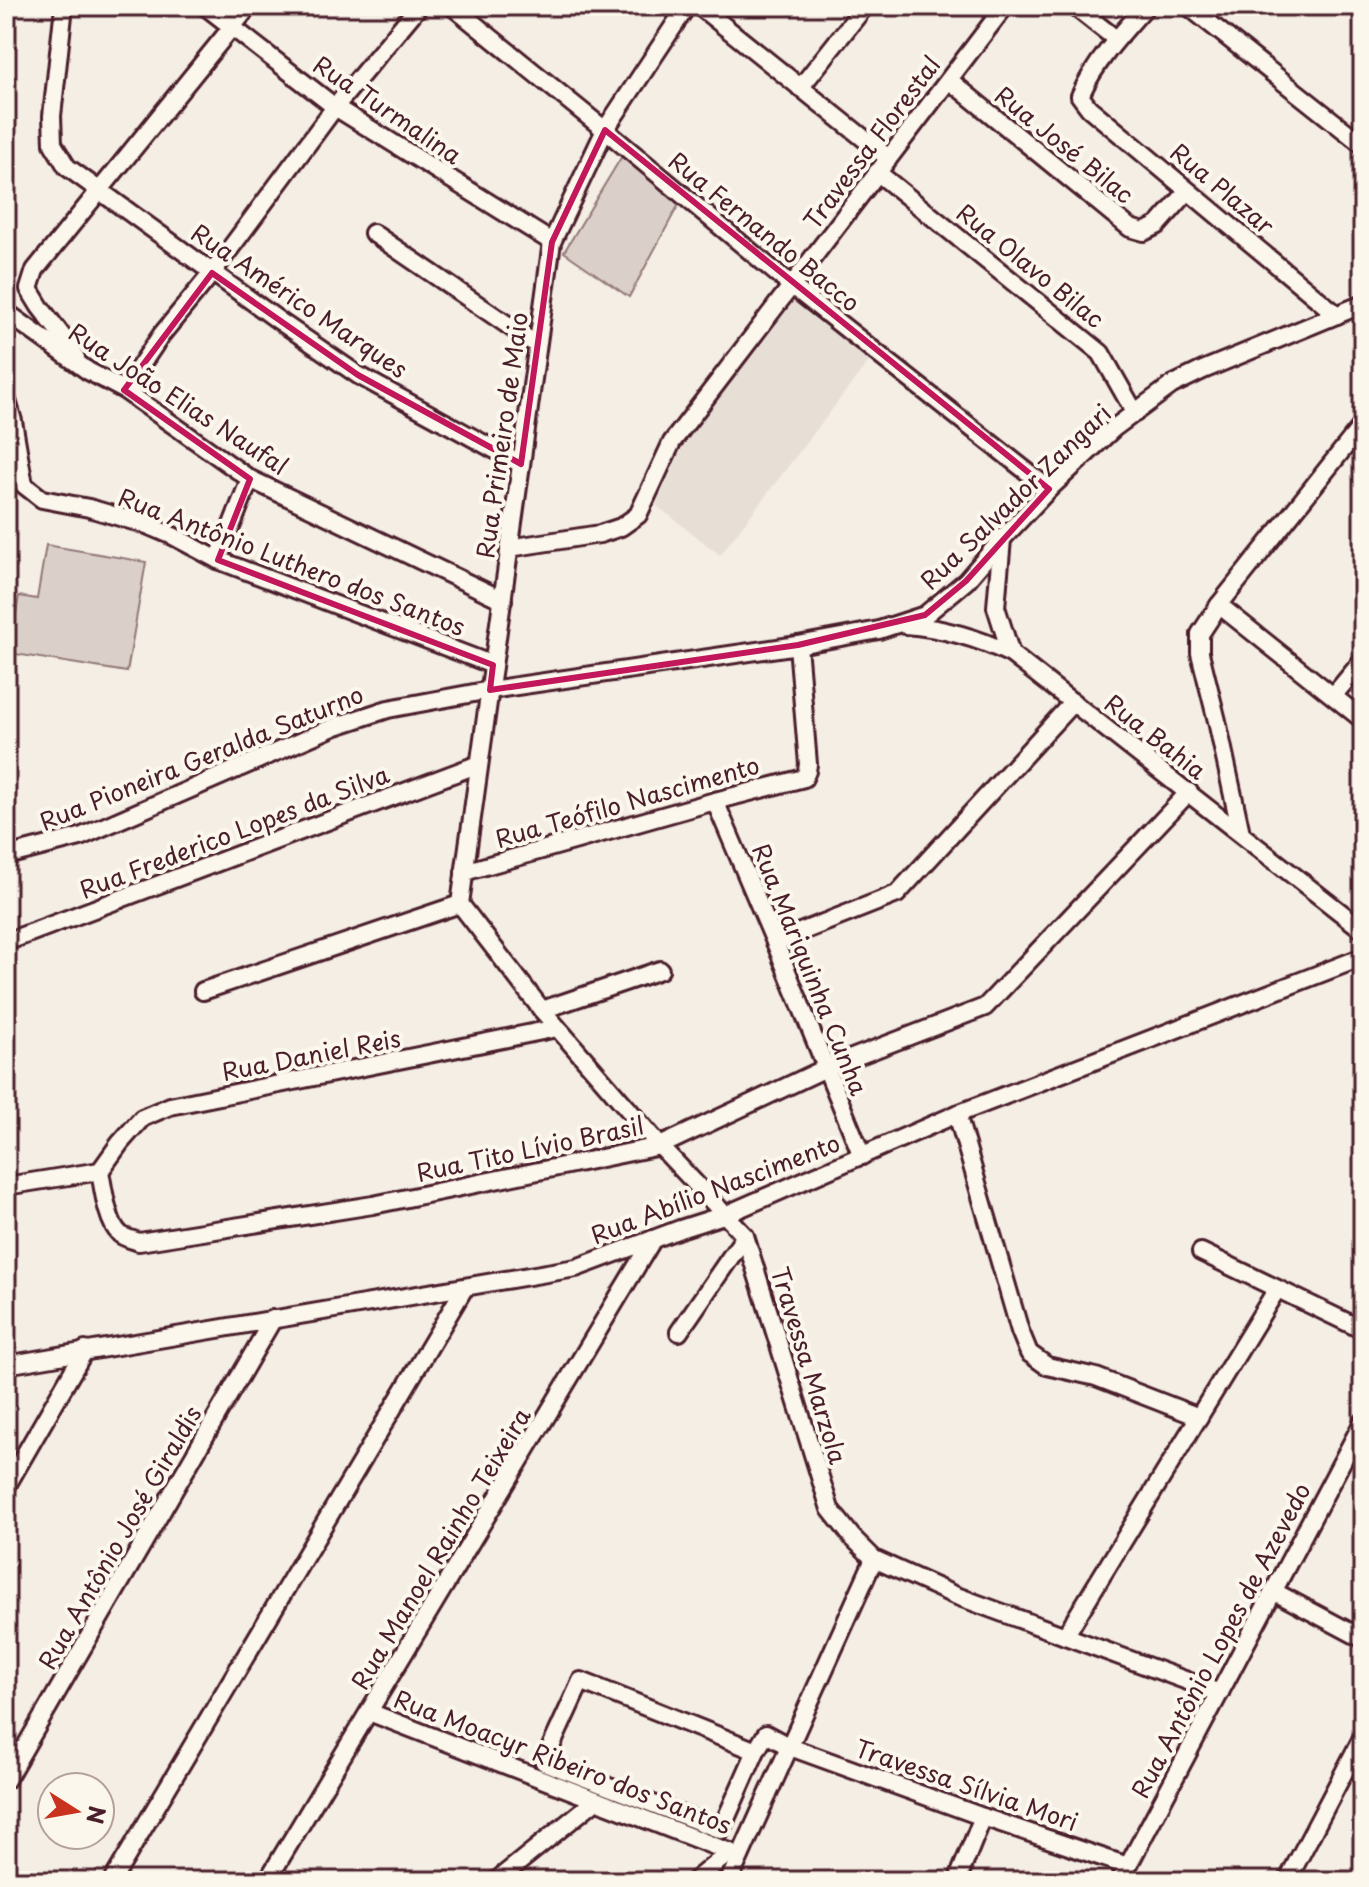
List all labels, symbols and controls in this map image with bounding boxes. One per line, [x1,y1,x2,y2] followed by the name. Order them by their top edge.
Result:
[307,46,469,172] street label: Rua Turmalina
[794,48,948,236] street label: Travessa Florestal
[988,77,1142,211] street label: Rua José Bilac
[1163,134,1284,243] street label: Rua Plazar
[662,142,868,320] street label: Rua Fernando Bacco
[949,194,1113,336] street label: Rua Olavo Bilac
[185,214,416,386] street label: Rua Américo Marques
[466,310,536,560] street label: Rua Primeiro de Maio
[62,313,296,483] street label: Rua João Elias Naufal
[911,395,1119,597] street label: Rua Salvador Zangari
[113,478,471,644] street label: Rua Antônio Luthero dos Santos
[34,675,368,839] street label: Rua Pioneira Geralda Saturno
[1097,685,1215,787] street label: Rua Bahia
[491,746,763,856] street label: Rua Teófilo Nascimento
[74,755,394,907] street label: Rua Frederico Lopes da Silva
[744,838,878,1100] street label: Rua Mariquinha Cunha
[219,1019,403,1089] street label: Rua Daniel Reis
[413,1106,647,1190] street label: Rua Tito Lívio Brasil
[585,1124,845,1252] street label: Rua Abílio Nascimento
[763,1262,857,1468] street label: Travessa Marzola
[29,1398,209,1676] street label: Rua Antônio José Giraldis
[341,1400,539,1696] street label: Rua Manoel Rainho Teixeira
[1121,1476,1319,1804] street label: Rua Antônio Lopes de Azevedo
[389,1680,737,1842] street label: Rua Moacyr Ribeiro dos Santos
[851,1729,1083,1839] street label: Travessa Sílvia Mori
[36,1771,116,1851] north arrow
[79,1803,115,1827] text: N

